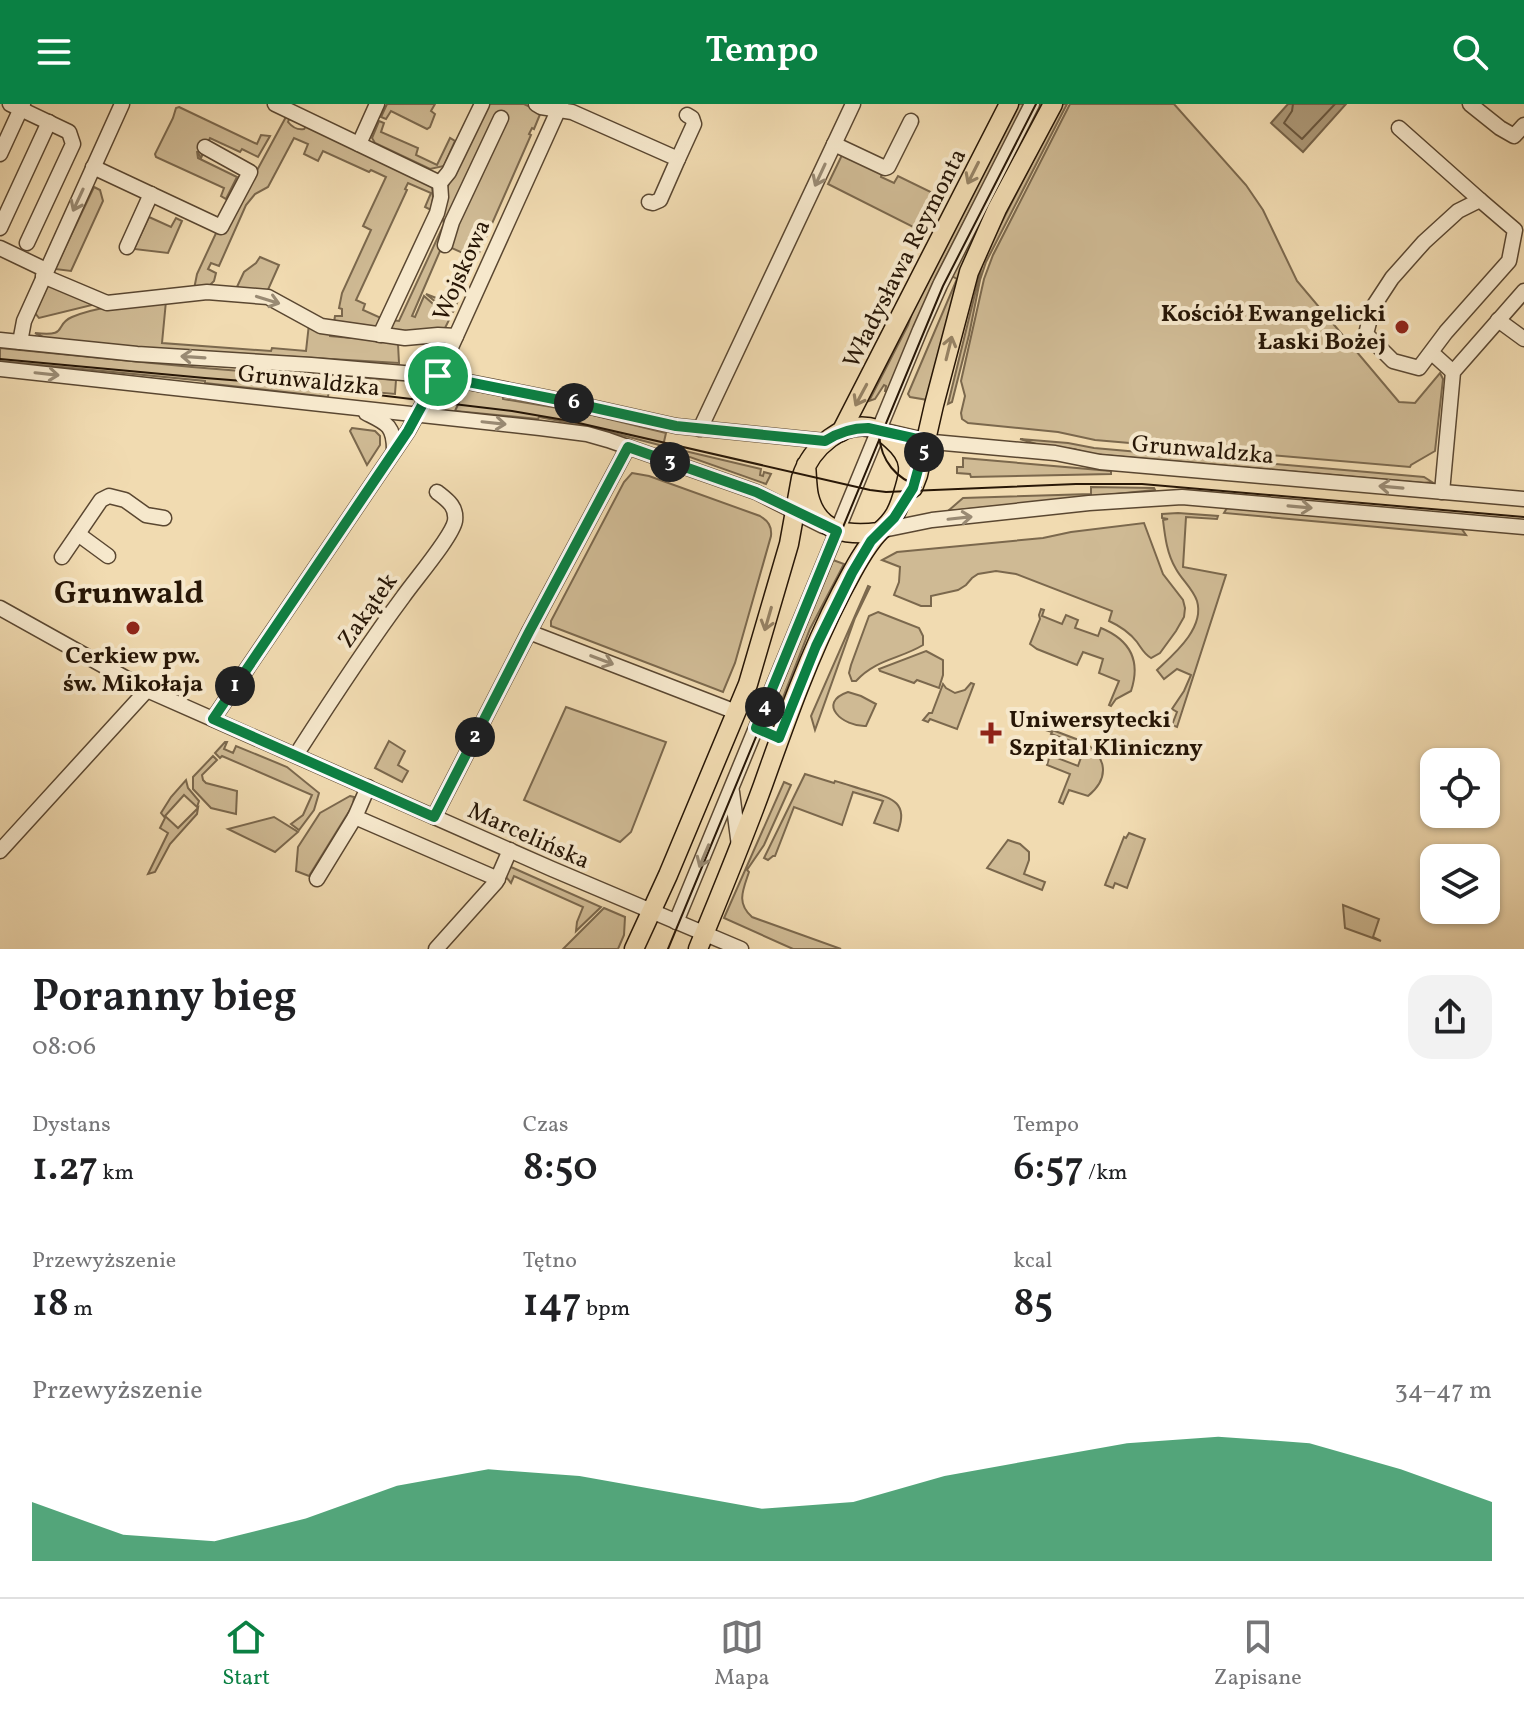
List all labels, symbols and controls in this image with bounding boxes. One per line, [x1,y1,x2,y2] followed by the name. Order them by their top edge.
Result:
[705,27,819,77] text: Tempo
[32,30,76,74] icon: menu
[1448,30,1492,74] icon: search
[836,143,976,375] street label: Władysława Reymonta
[965,161,980,185] one-way arrow
[812,162,827,186] one-way arrow
[70,188,85,212] one-way arrow
[425,215,500,327] street label: Wojskowa
[255,294,280,308] one-way arrow
[1161,298,1386,360] place label: Kościół Ewangelicki Łaski Bożej
[1393,318,1411,336] marker: Kościół Ewangelicki Łaski Bożej
[942,336,957,362] one-way arrow
[404,342,472,410] pin
[180,349,207,364] one-way arrow
[416,354,460,398] icon: arrive
[236,358,382,406] street label: Grunwaldzka
[33,367,60,382] one-way arrow
[554,383,594,423] pin: 6
[852,383,868,406] one-way arrow
[568,387,580,418] text: 6
[480,415,507,430] one-way arrow
[1130,428,1275,474] street label: Grunwaldzka
[904,432,944,472] pin: 5
[919,436,929,467] text: 5
[650,442,690,482] pin: 3
[664,446,676,477] text: 3
[1378,479,1404,494] one-way arrow
[1286,500,1313,515] one-way arrow
[946,510,973,525] one-way arrow
[331,567,407,655] street label: Zakątek
[54,573,204,617] district label: Grunwald
[760,606,775,632] one-way arrow
[124,619,142,637] marker: Cerkiew pw. św. Mikołaja
[63,640,203,702] place label: Cerkiew pw. św. Mikołaja
[589,654,614,668] one-way arrow
[215,666,255,706] pin: 1
[231,670,239,701] text: 1
[745,687,785,727] pin: 4
[758,691,772,722] text: 4
[1009,704,1203,766] place label: Uniwersytecki Szpital Kliniczny
[455,717,495,757] pin: 2
[469,721,481,752] text: 2
[980,722,1002,744] marker: Uniwersytecki Szpital Kliniczny
[1420,748,1500,924] map controls
[1420,748,1500,828] button: locate
[462,795,595,879] street label: Marcelińska
[696,843,710,868] one-way arrow
[1420,844,1500,924] button: layers
[32,968,297,1029] text: Poranny bieg
[1408,975,1492,1059] button: share
[32,1029,96,1065] text: 08:06
[32,1110,111,1141] text: Dystans
[523,1110,568,1141] text: Czas
[1013,1110,1079,1141] text: Tempo
[32,1141,98,1197] text: 1.27
[523,1141,598,1197] text: 8:50
[1013,1141,1084,1197] text: 6:57
[98,1158,134,1189] text: km
[1084,1158,1128,1189] text: /km
[32,1246,176,1277] text: Przewyższenie
[523,1246,577,1277] text: Tętno
[1013,1246,1052,1277] text: kcal
[32,1277,69,1333] text: 18
[523,1277,582,1333] text: 147
[1013,1277,1053,1333] text: 85
[69,1294,93,1325] text: m
[582,1294,630,1325] text: bpm
[32,1373,202,1409] text: Przewyższenie
[1394,1373,1492,1409] text: 34–47 m
[222,1615,270,1694] tab: Start
[714,1615,769,1694] tab: Mapa
[1214,1615,1302,1694] tab: Zapisane

